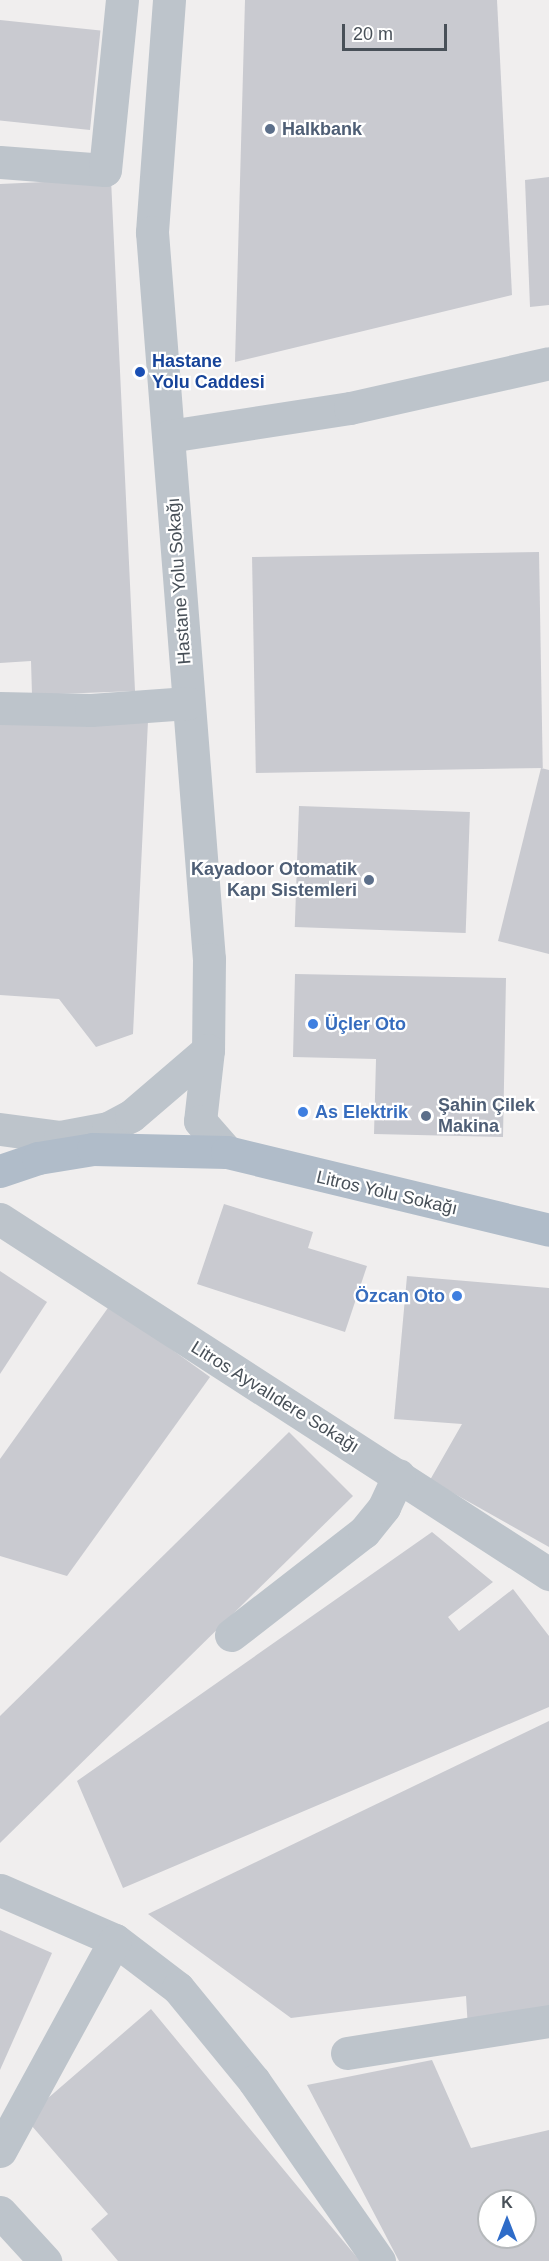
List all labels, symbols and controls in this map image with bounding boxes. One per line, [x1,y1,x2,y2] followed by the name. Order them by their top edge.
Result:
[345,12,450,50] scale bar
[353,24,393,44] text: 20 m
[282,118,362,140] place label: Halkbank
[263,122,277,136] marker: Halkbank
[152,351,265,394] place label: Hastane Yolu Caddesi
[133,365,147,379] marker: Hastane Yolu Caddesi
[162,497,196,665] street label: Hastane Yolu Sokağı
[191,859,357,902] place label: Kayadoor Otomatik Kapı Sistemleri
[362,873,376,887] marker: Kayadoor Otomatik Kapı Sistemleri
[325,1013,406,1035] place label: Üçler Oto
[306,1017,320,1031] marker: Üçler Oto
[438,1095,535,1138] place label: Şahin Çilek Makina
[315,1101,408,1123] place label: As Elektrik
[296,1105,310,1119] marker: As Elektrik
[419,1109,433,1123] marker: Şahin Çilek Makina
[314,1166,460,1220] street label: Litros Yolu Sokağı
[355,1285,445,1307] place label: Özcan Oto
[450,1289,464,1303] marker: Özcan Oto
[187,1336,363,1458] street label: Litros Ayvalıdere Sokağı
[477,2189,537,2249] north arrow
[501,2194,513,2211] text: K

